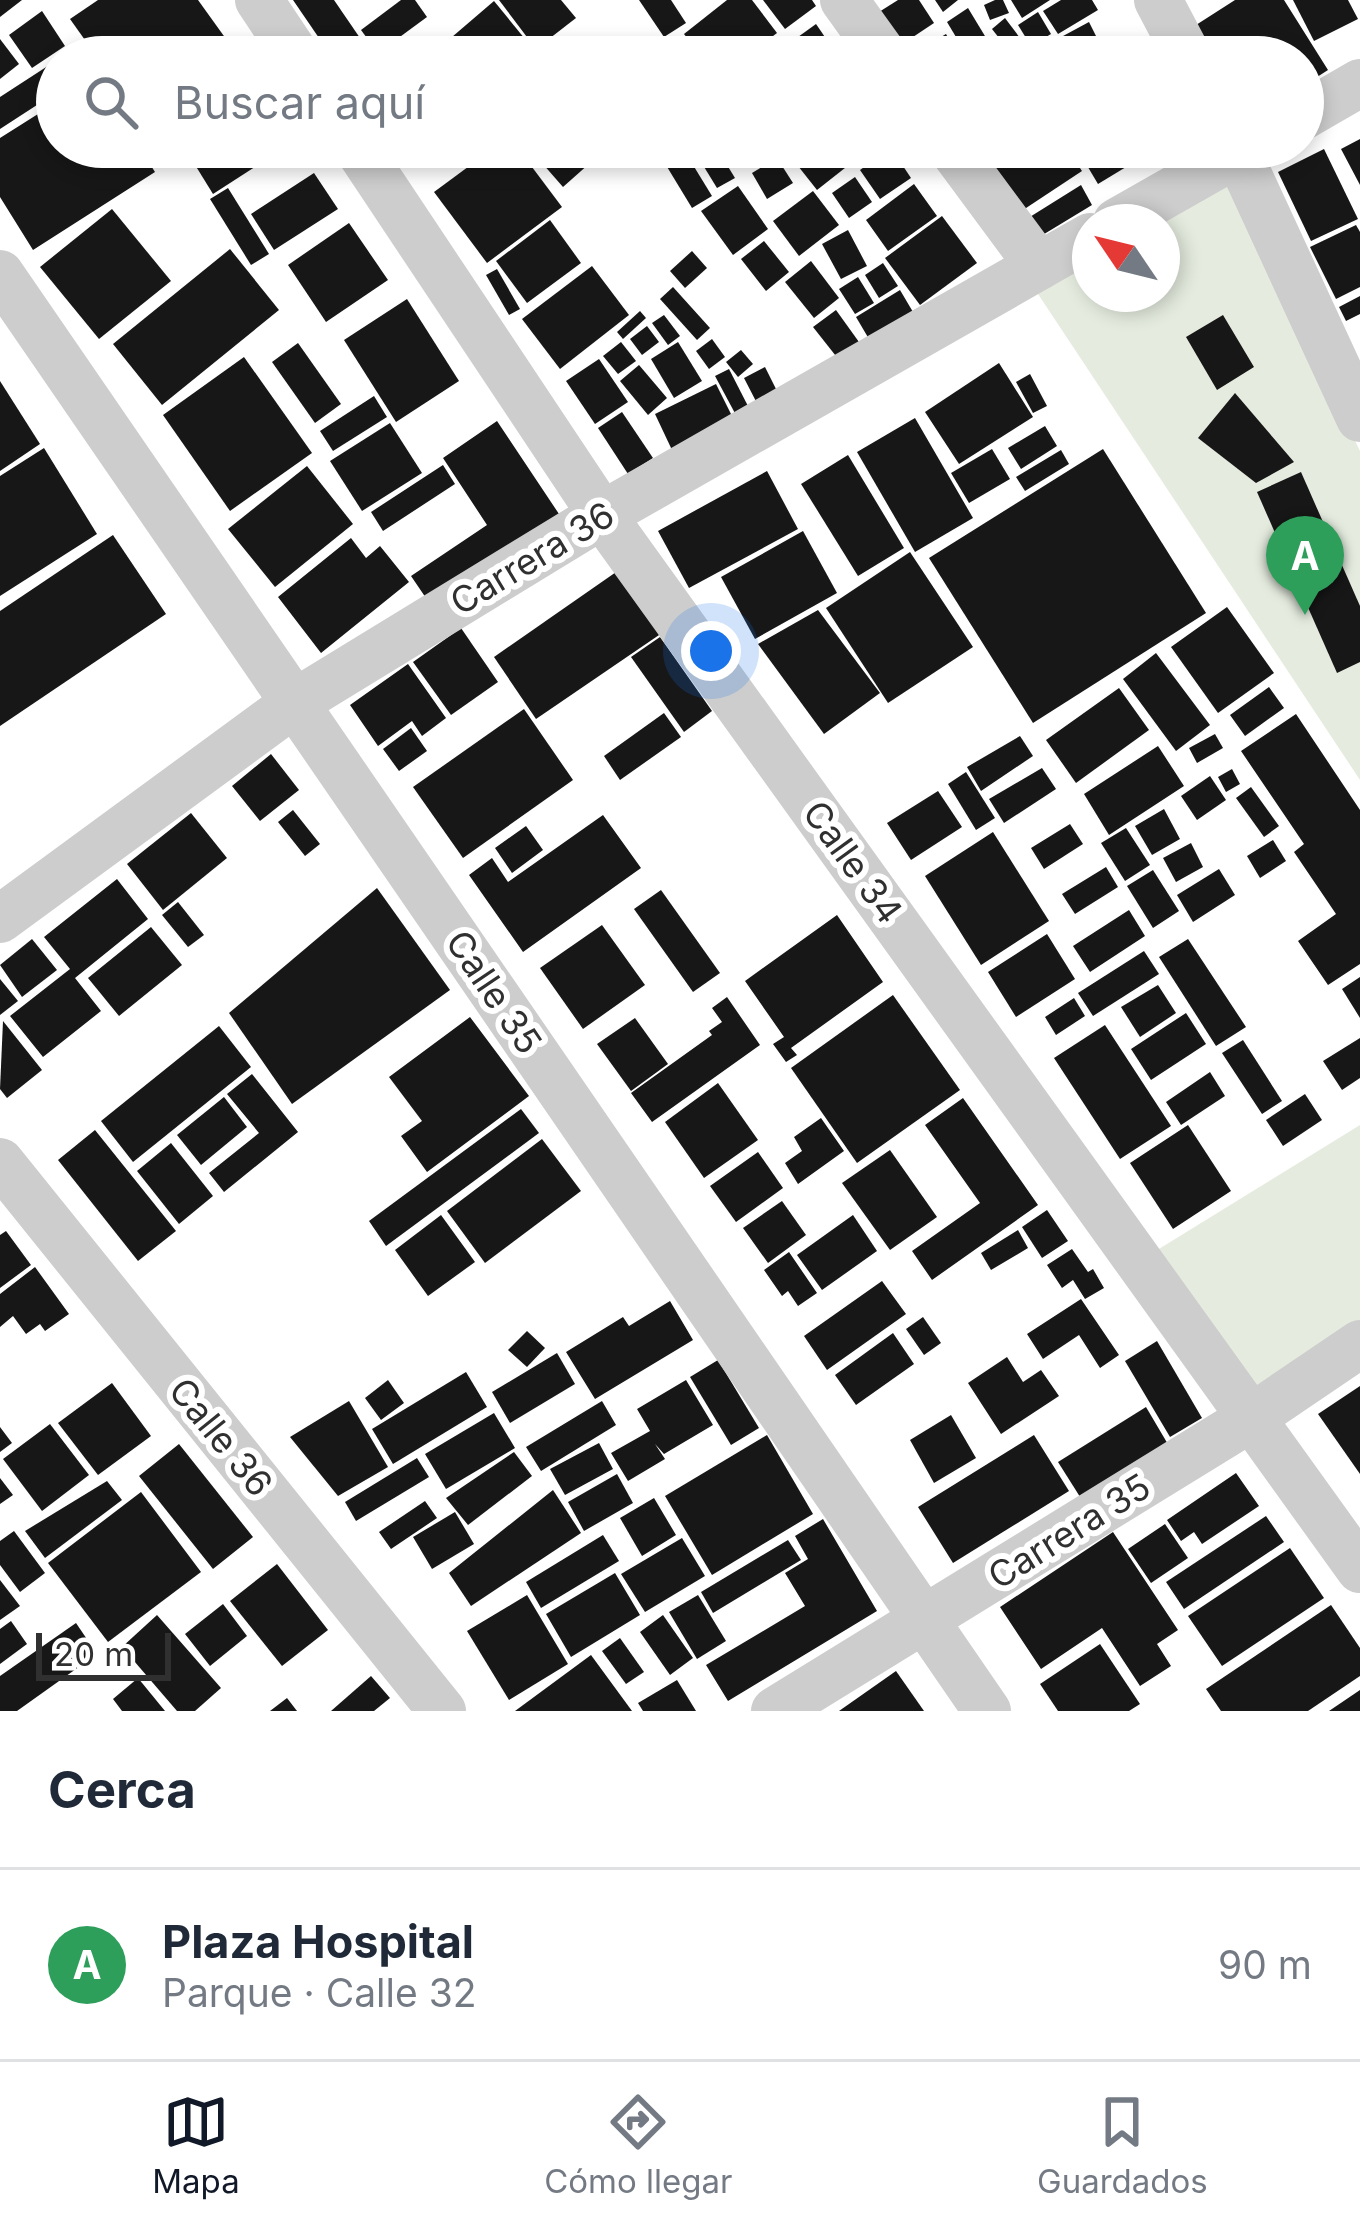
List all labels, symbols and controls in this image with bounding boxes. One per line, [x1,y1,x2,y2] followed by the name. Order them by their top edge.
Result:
[36,36,1324,168] search box
[78,69,144,135] icon: search
[174,75,425,130] text: Buscar aquí
[1072,204,1180,312] north arrow
[442,492,622,624] street label: Carrera 36
[1266,516,1344,615] pin: A
[681,621,741,681] your location
[794,792,912,932] street label: Calle 34
[437,922,551,1062] street label: Calle 35
[160,1369,282,1505] street label: Calle 36
[980,1464,1158,1598] street label: Carrera 35
[36,1627,171,1680] scale bar
[54,1634,133,1674] text: 20 m
[48,1759,196,1820] text: Cerca
[162,1914,474,1969] text: Plaza Hospital
[72,1941,102,1988] text: A
[1218,1941,1312,1988] text: 90 m
[162,1969,477,2016] text: Parque · Calle 32
[152,2089,240,2201] tab: Mapa
[544,2089,733,2201] tab: Cómo llegar
[1037,2089,1208,2201] tab: Guardados

